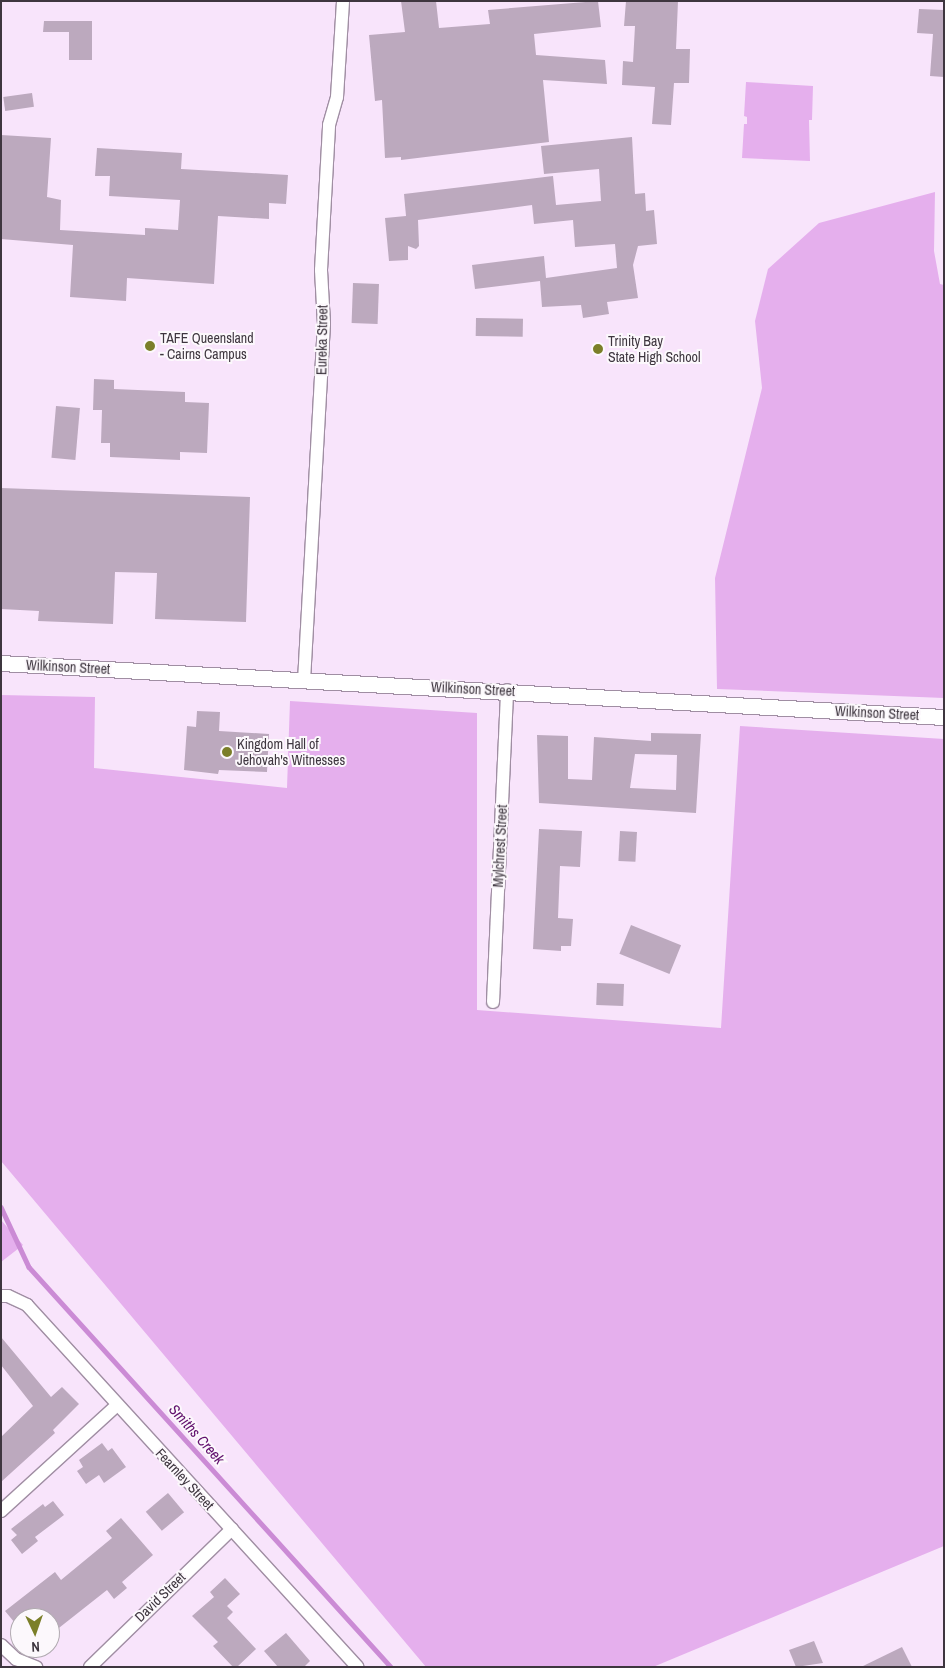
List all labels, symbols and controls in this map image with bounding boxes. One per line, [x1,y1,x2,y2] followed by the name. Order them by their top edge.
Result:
[313,305,331,375] street label: Eureka Street
[160,330,254,362] place label: TAFE Queensland - Cairns Campus
[608,333,701,366] place label: Trinity Bay State High School
[144,340,156,352] marker: TAFE Queensland - Cairns Campus
[592,343,604,355] marker: Trinity Bay State High School
[26,656,110,678] street label: Wilkinson Street
[431,678,515,700] street label: Wilkinson Street
[835,702,919,724] street label: Wilkinson Street
[237,736,345,769] place label: Kingdom Hall of Jehovah's Witnesses
[221,746,233,758] marker: Kingdom Hall of Jehovah's Witnesses
[489,804,511,888] street label: Mylchrest Street
[165,1400,229,1468] water label: Smiths Creek
[152,1445,218,1513] street label: Fearnley Street
[131,1569,189,1625] street label: David Street
[10,1608,60,1658] north arrow
[31,1638,40,1656] text: N

